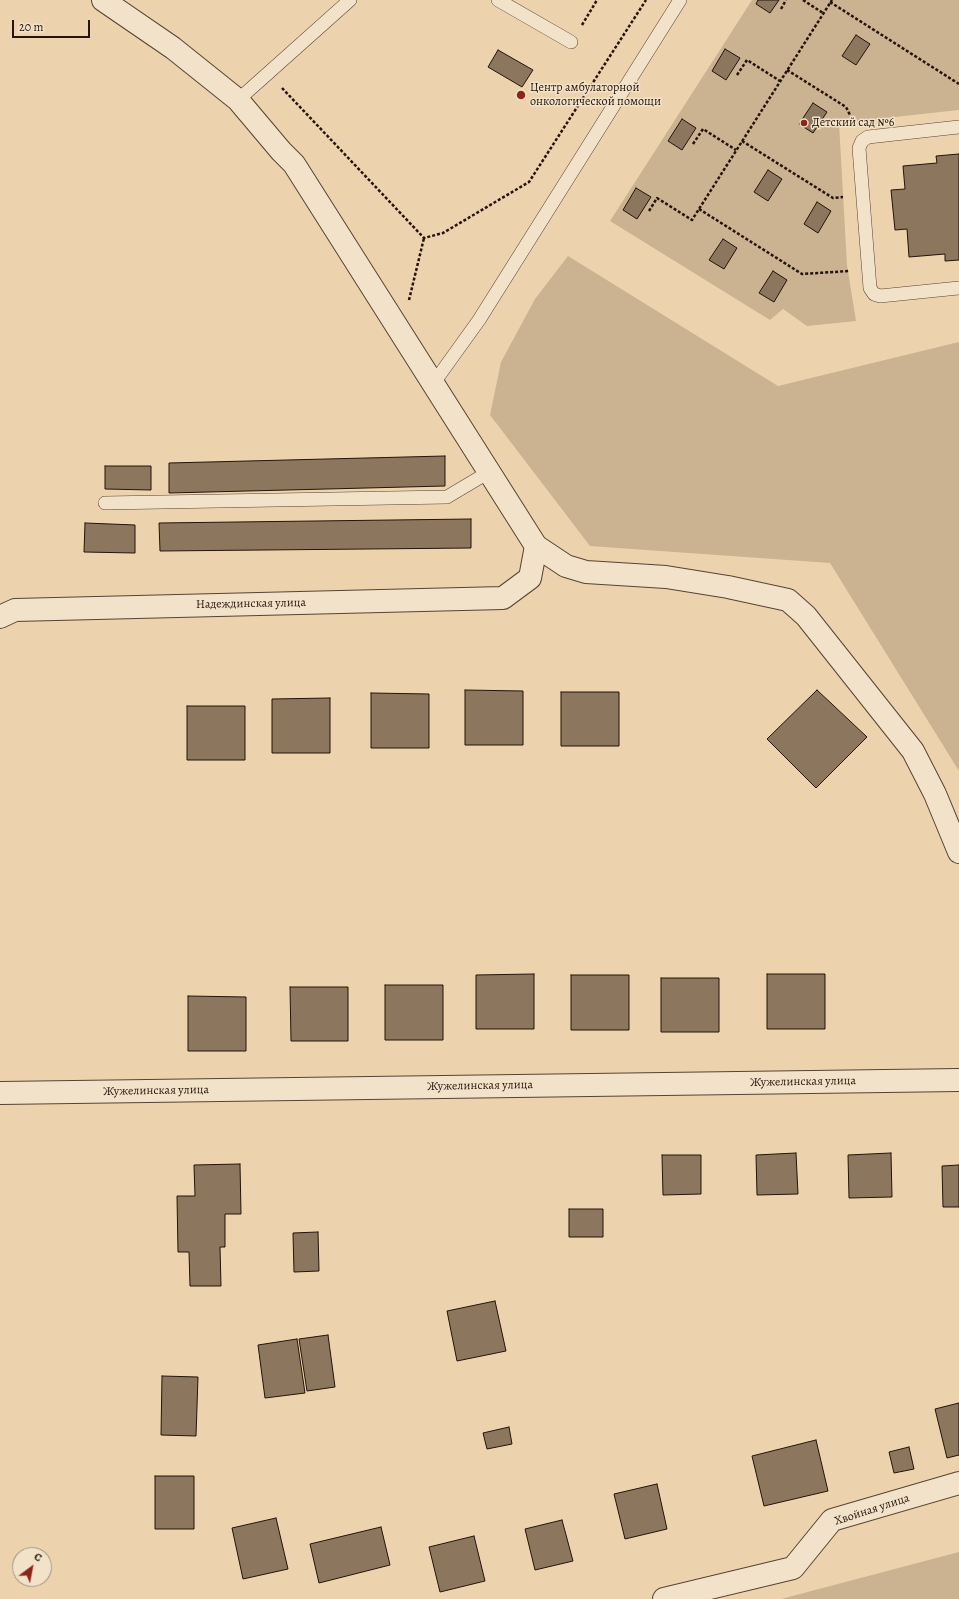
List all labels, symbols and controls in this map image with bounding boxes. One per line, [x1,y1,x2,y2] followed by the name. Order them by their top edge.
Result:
[14,12,92,38] scale bar
[19,19,43,35] text: 20 m
[530,81,661,109] place label: Центр амбулаторной онкологической помощи
[515,89,527,101] marker: Центр амбулаторной онкологической помощи
[812,116,894,130] place label: Детский сад №6
[799,118,809,128] marker: Детский сад №6
[196,596,306,612] street label: Надеждинская улица
[750,1074,856,1090] street label: Жужелинская улица
[427,1078,533,1094] street label: Жужелинская улица
[103,1083,209,1099] street label: Жужелинская улица
[833,1491,911,1529] street label: Хвойная улица
[12,1547,52,1587] north arrow
[31,1549,45,1565] text: С

